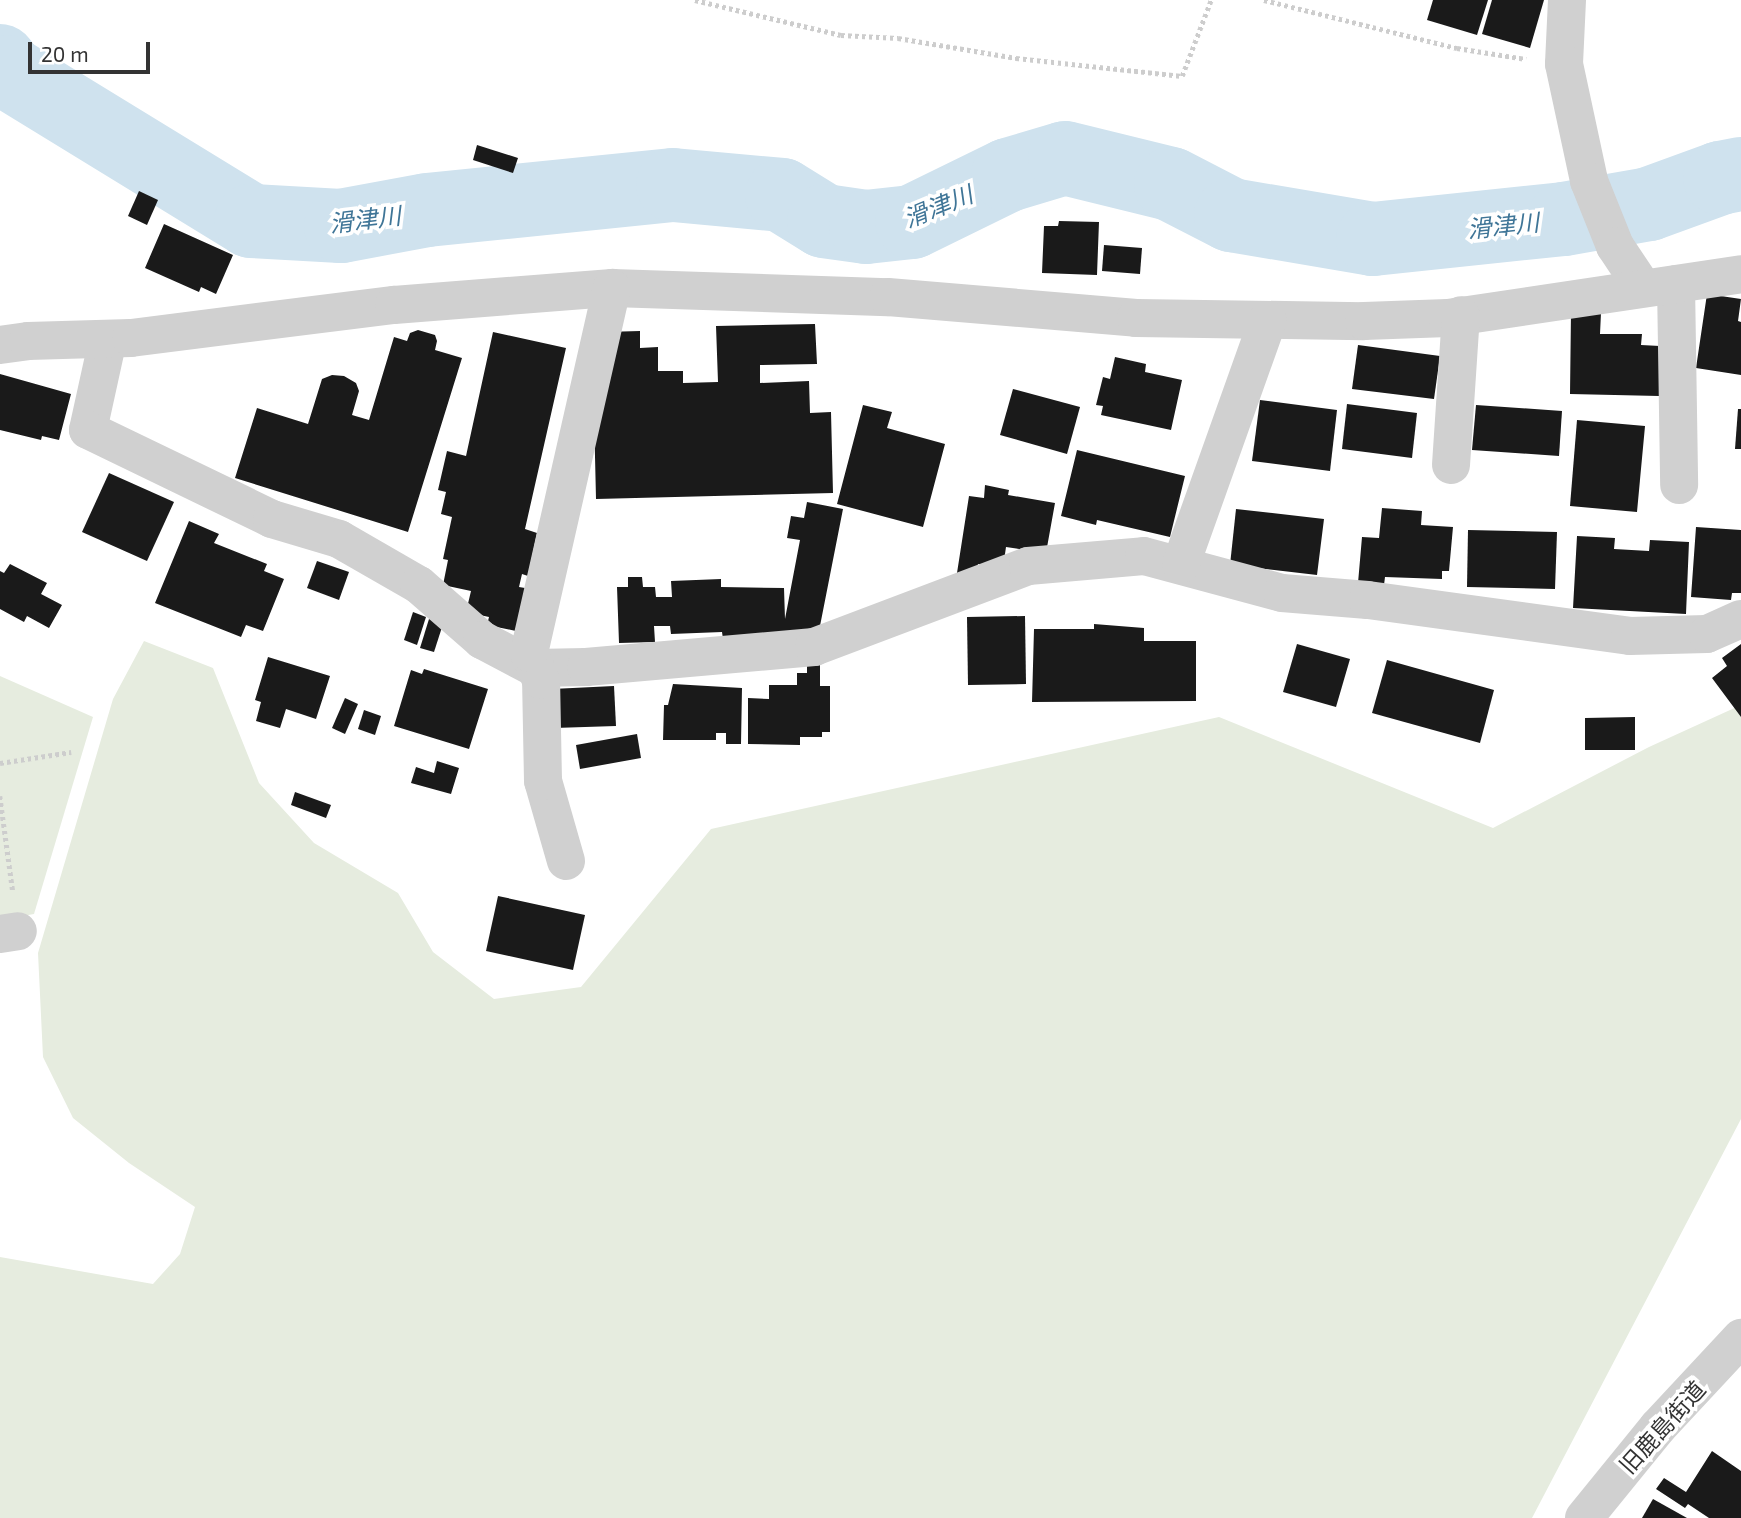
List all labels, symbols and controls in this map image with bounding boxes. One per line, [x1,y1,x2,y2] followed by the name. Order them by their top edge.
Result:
[32,28,154,72] scale bar
[41,41,89,66] text: 20 m
[899,179,977,233] water label: 滑津川
[328,200,402,238] water label: 滑津川
[1466,207,1540,243] water label: 滑津川
[1613,1375,1711,1479] street label: 旧鹿島街道

